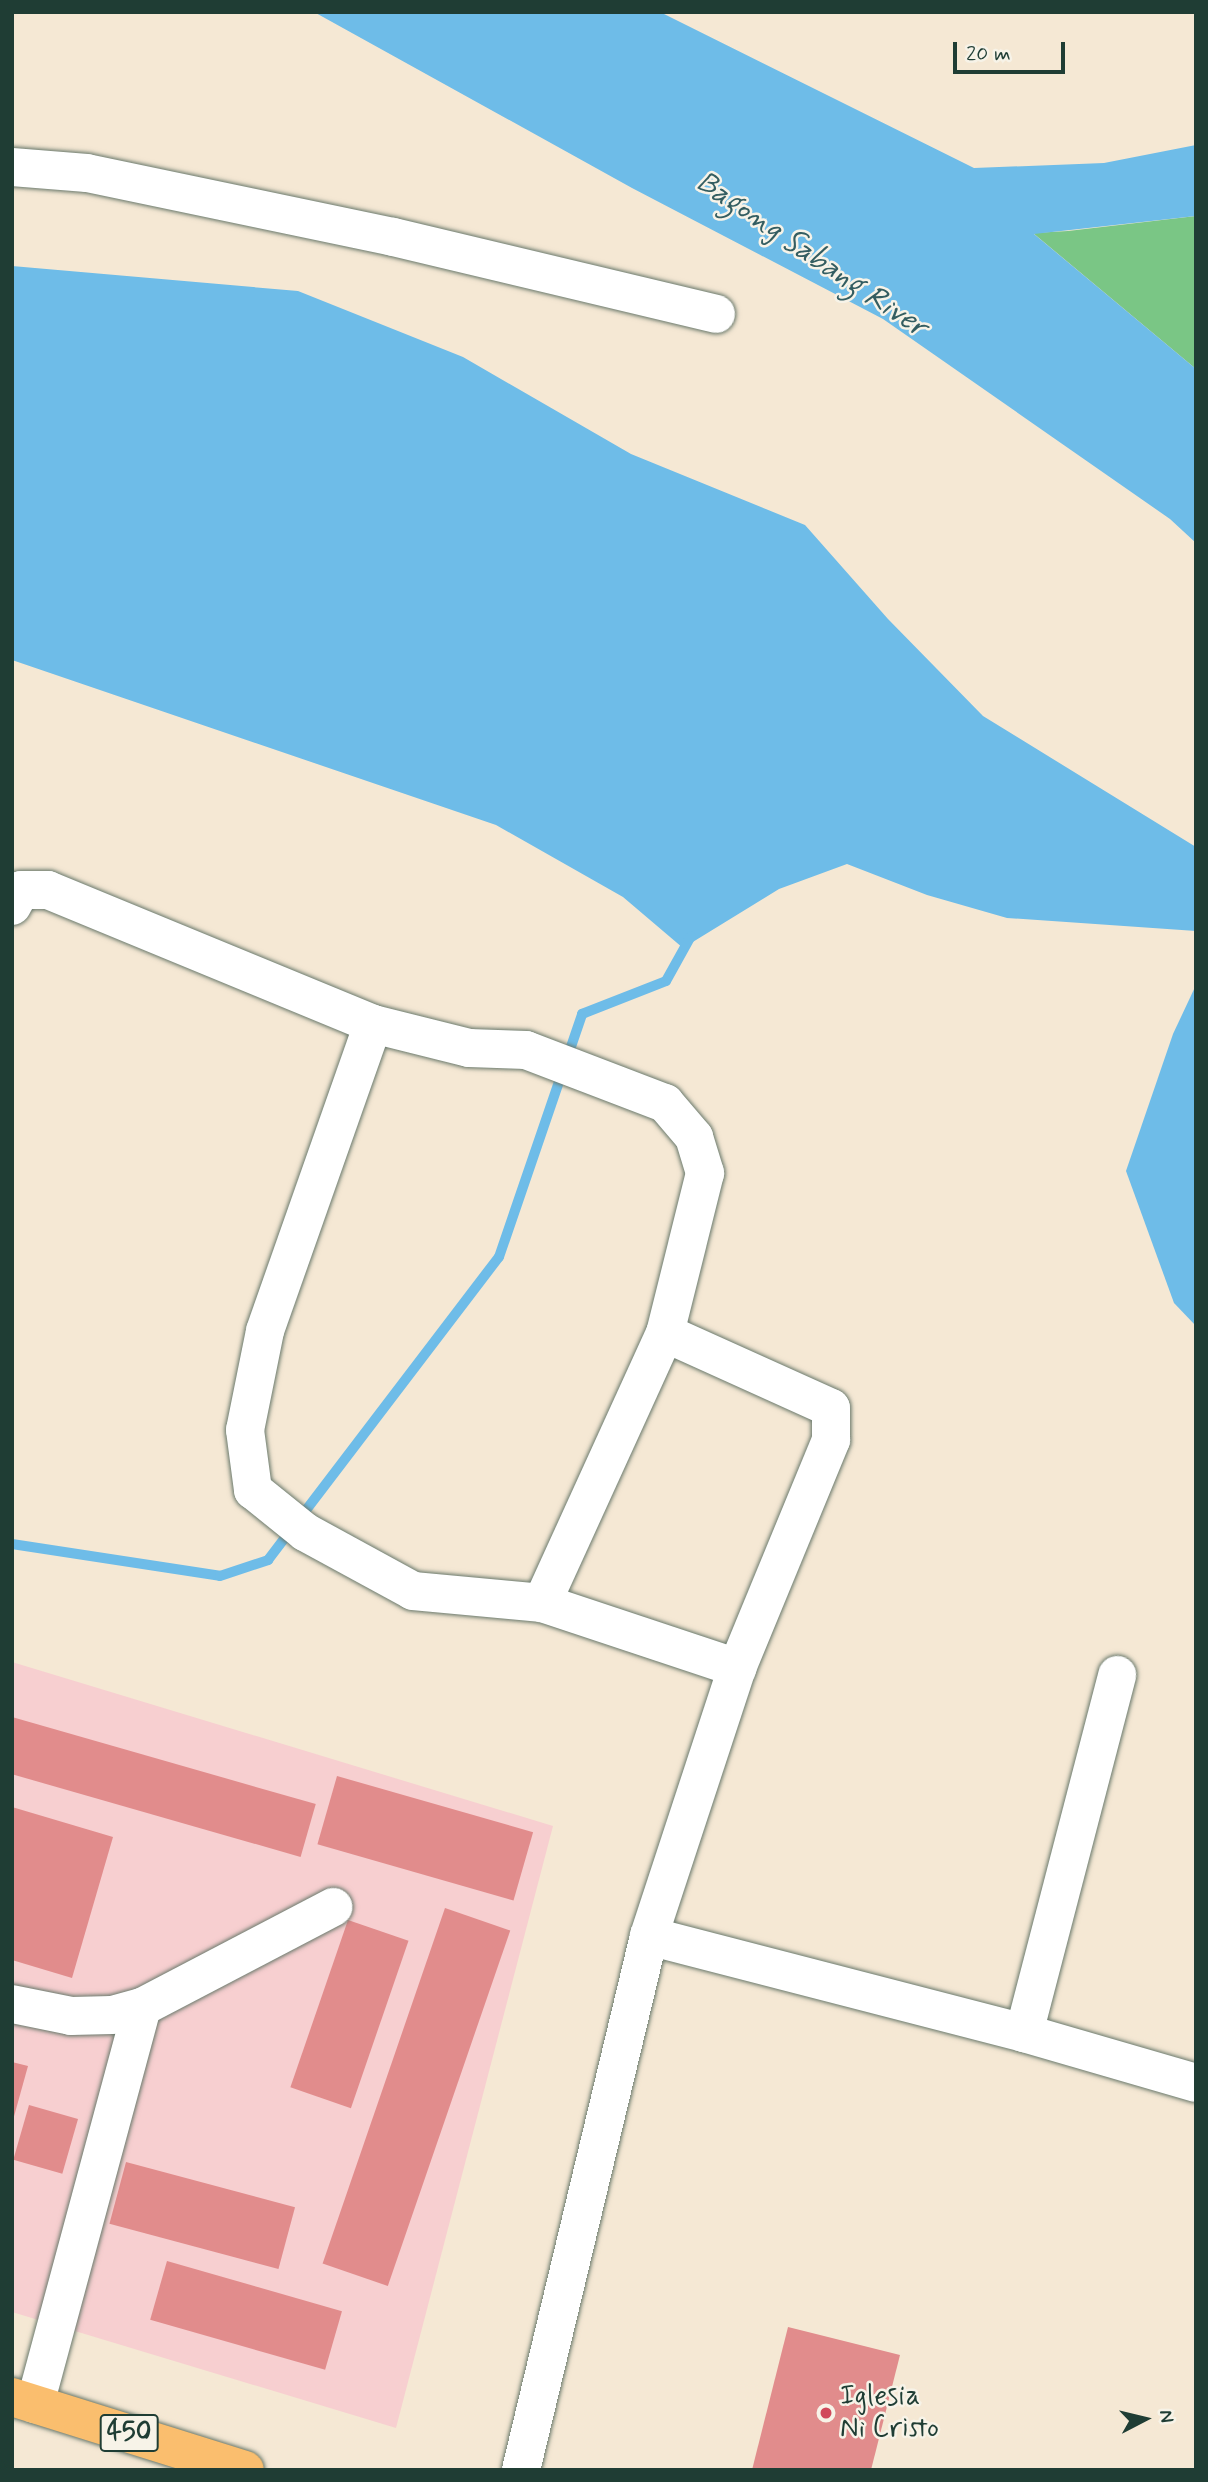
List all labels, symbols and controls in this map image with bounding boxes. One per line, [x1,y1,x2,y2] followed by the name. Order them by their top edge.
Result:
[956,28,1068,72] scale bar
[966,40,1011,68] text: 20 m
[685,162,937,348] water label: Bagong Sabang River
[840,2380,941,2446] place label: Iglesia Ni Cristo
[1110,2384,1180,2454] north arrow
[818,2405,834,2421] marker: Iglesia Ni Cristo
[1153,2409,1180,2424] text: N
[99,2410,159,2456] road number: 450

